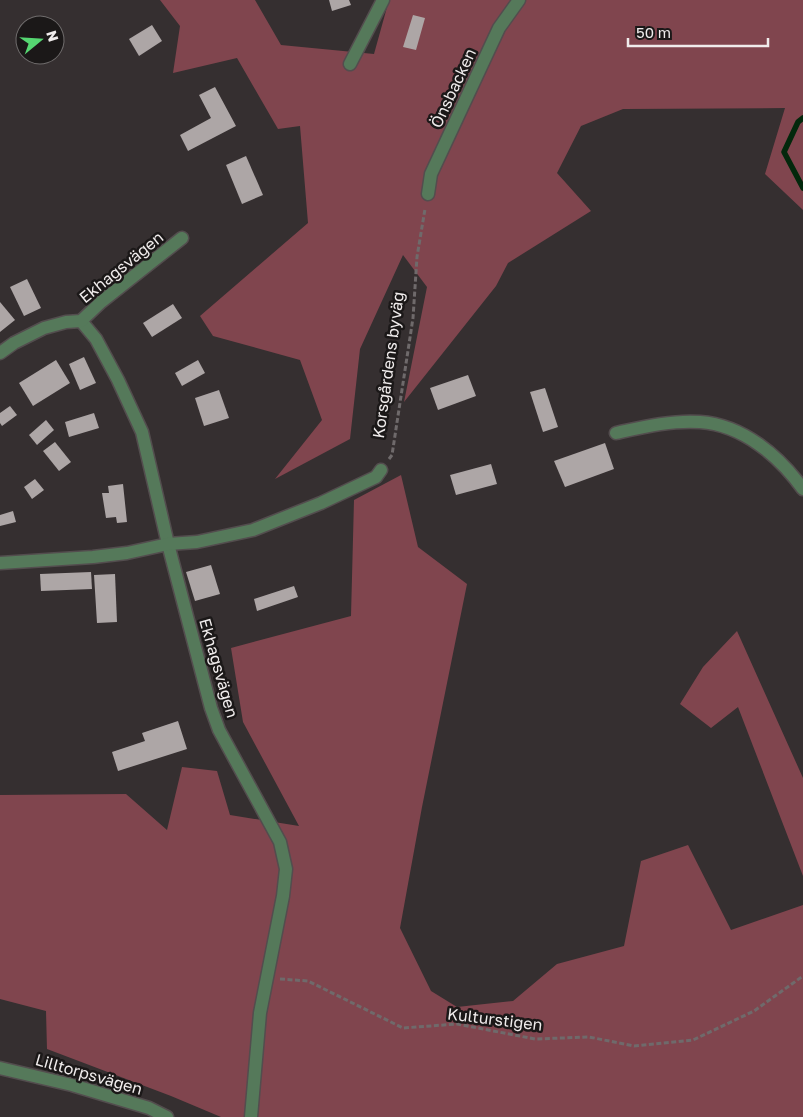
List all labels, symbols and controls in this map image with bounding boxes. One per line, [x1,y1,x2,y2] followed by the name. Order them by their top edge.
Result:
[15,15,65,65] north arrow
[628,15,768,47] scale bar
[636,23,671,41] text: 50 m
[43,28,63,44] text: N
[426,45,480,131] street label: Önsbacken
[75,227,167,307] street label: Ekhagsvägen
[368,290,408,440] street label: Korsgårdens byväg
[195,616,243,720] street label: Ekhagsvägen
[446,1003,544,1035] street label: Kulturstigen
[33,1049,145,1099] street label: Lilltorpsvägen

